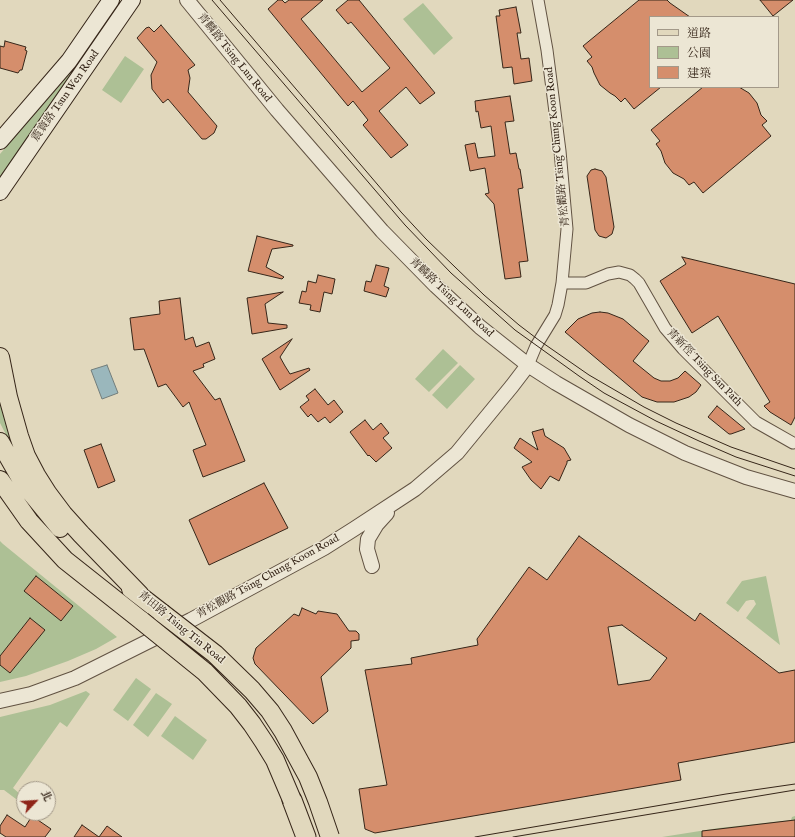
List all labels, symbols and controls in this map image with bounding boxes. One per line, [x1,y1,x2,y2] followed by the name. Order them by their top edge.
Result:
[194,11,274,105] street label: 青麟路 Tsing Lun Road
[649,16,779,88] legend
[687,26,711,41] text: 道路
[687,46,711,61] text: 公園
[29,48,103,144] street label: 震寰路 Tsun Wen Road
[543,66,573,228] street label: 青松觀路 Tsing Chung Koon Road
[687,66,711,81] text: 建築
[406,256,496,340] street label: 青麟路 Tsing Lun Road
[663,326,745,410] street label: 青新徑 Tsing San Path
[194,532,342,622] street label: 青松觀路 Tsing Chung Koon Road
[135,589,227,667] street label: 青田路 Tsing Tin Road
[16,781,56,821] north arrow
[37,788,55,804] text: 北

